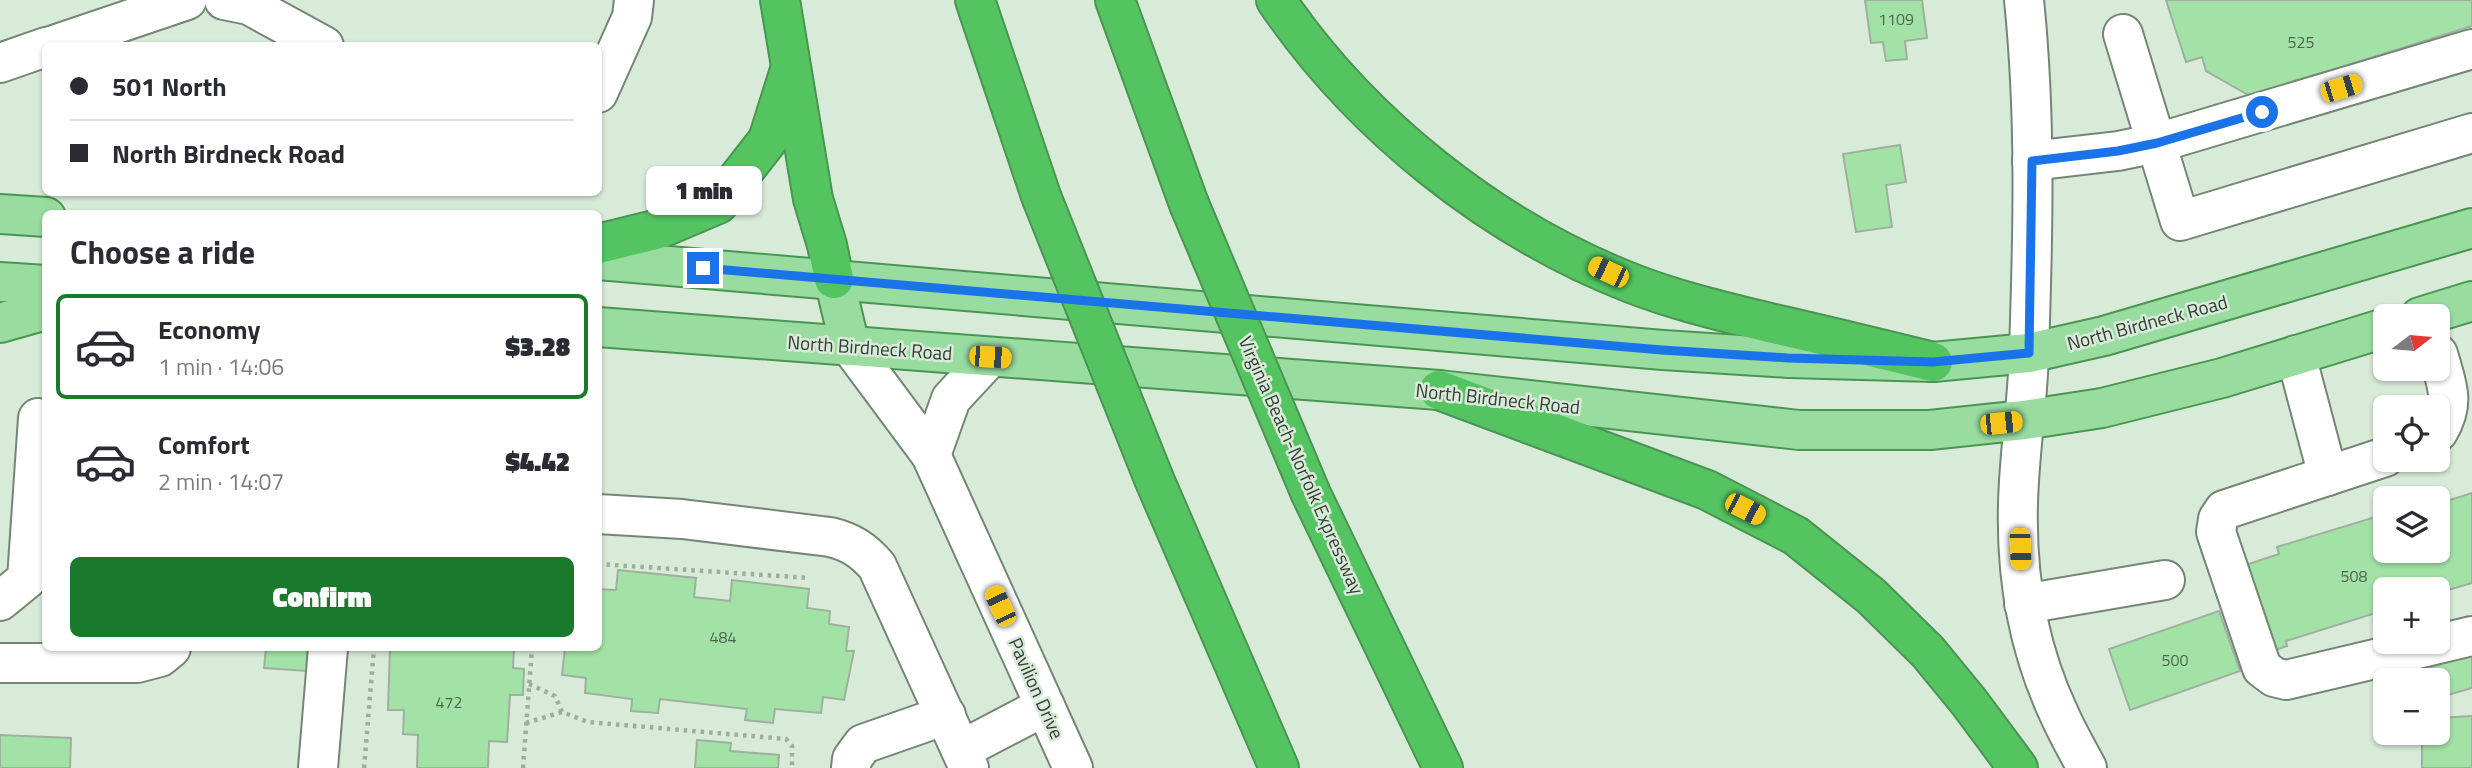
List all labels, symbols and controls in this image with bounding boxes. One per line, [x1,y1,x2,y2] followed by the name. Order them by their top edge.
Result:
[1878,7,1914,31] house number: 1109
[2288,30,2314,54] house number: 525
[112,67,227,106] text: 501 North
[2318,72,2365,104] car
[2246,96,2278,128] route start
[112,134,345,173] text: North Birdneck Road
[645,166,761,216] callout: 1 min
[675,173,733,208] text: 1 min
[70,228,255,276] text: Choose a ride
[687,252,719,284] route end
[1585,254,1632,290] car
[2063,287,2231,357] street label: North Birdneck Road
[2373,304,2450,382] north arrow
[2373,304,2450,745] map controls
[158,310,260,349] text: Economy
[74,315,137,378] icon: car
[505,327,570,366] text: $3.28
[787,327,953,367] street label: North Birdneck Road
[1232,331,1372,599] street label: Virginia Beach-Norfolk Expressway
[969,345,1012,369] car
[158,349,284,384] text: 1 min · 14:06
[1414,375,1582,421] street label: North Birdneck Road
[2373,395,2450,472] button: locate
[1980,410,2023,436] car
[158,425,250,464] text: Comfort
[74,430,137,493] icon: car
[505,442,570,481] text: $4.42
[158,464,284,499] text: 2 min · 14:07
[2373,486,2450,563] button: layers
[1722,490,1769,528] car
[2009,528,2032,570] car
[70,557,574,637] button: Confirm
[2341,564,2367,588] house number: 508
[2373,577,2450,654] button: +
[982,583,1019,629] car
[710,625,736,649] house number: 484
[1002,633,1072,743] street label: Pavilion Drive
[2162,648,2188,672] house number: 500
[2373,668,2450,745] button: −
[436,690,462,714] house number: 472

